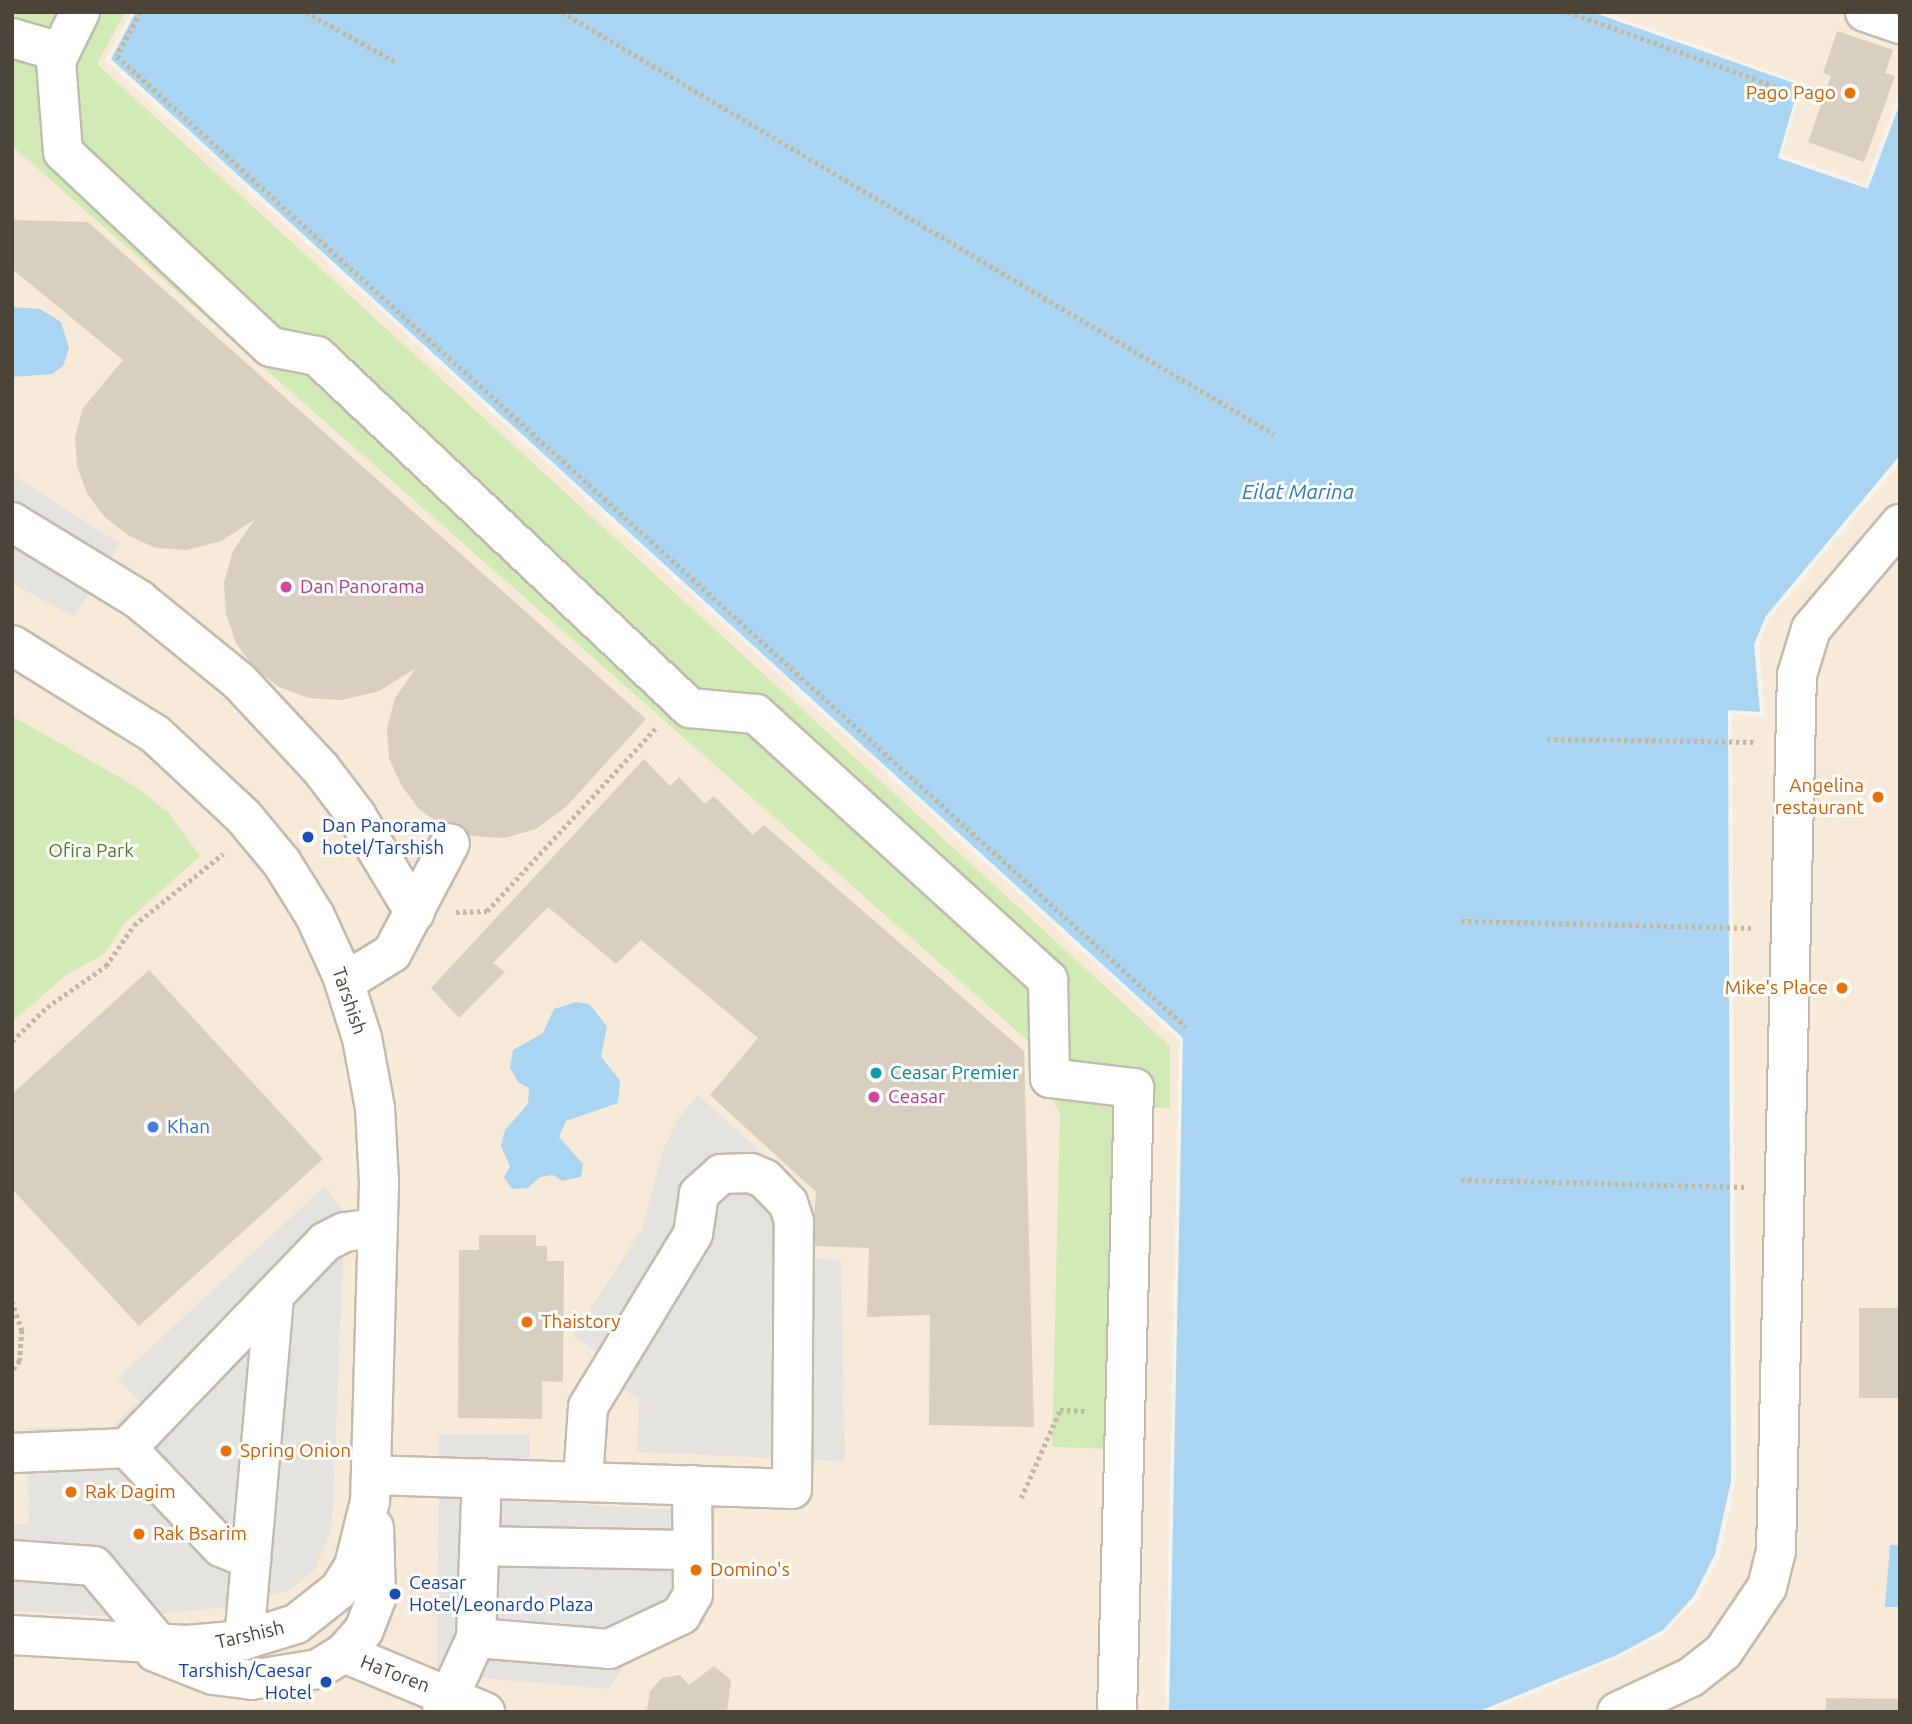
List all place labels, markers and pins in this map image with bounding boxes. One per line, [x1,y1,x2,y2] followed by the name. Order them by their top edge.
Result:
[1746,82,1836,104] place label: Pago Pago
[1842,85,1858,101] marker: Pago Pago
[300,576,424,598] place label: Dan Panorama
[278,579,294,595] marker: Dan Panorama
[1775,775,1864,819] place label: Angelina restaurant
[1870,789,1886,805] marker: Angelina restaurant
[322,815,446,859] place label: Dan Panorama hotel/Tarshish
[300,829,316,845] marker: Dan Panorama hotel/Tarshish
[1725,977,1828,999] place label: Mike's Place
[1834,980,1850,996] marker: Mike's Place
[890,1062,1019,1084] place label: Ceasar Premier
[868,1065,884,1081] marker: Ceasar Premier
[888,1086,945,1108] place label: Ceasar
[866,1089,882,1105] marker: Ceasar
[167,1116,210,1138] place label: Khan
[145,1119,161,1135] marker: Khan
[541,1311,620,1333] place label: Thaistory
[519,1314,535,1330] marker: Thaistory
[240,1440,351,1462] place label: Spring Onion
[218,1443,234,1459] marker: Spring Onion
[85,1481,176,1503] place label: Rak Dagim
[63,1484,79,1500] marker: Rak Dagim
[153,1523,247,1545] place label: Rak Bsarim
[131,1526,147,1542] marker: Rak Bsarim
[710,1559,790,1581] place label: Domino's
[688,1562,704,1578] marker: Domino's
[409,1572,594,1616] place label: Ceasar Hotel/Leonardo Plaza
[387,1586,403,1602] marker: Ceasar Hotel/Leonardo Plaza
[179,1660,312,1704] place label: Tarshish/Caesar Hotel
[318,1674,334,1690] marker: Tarshish/Caesar Hotel

